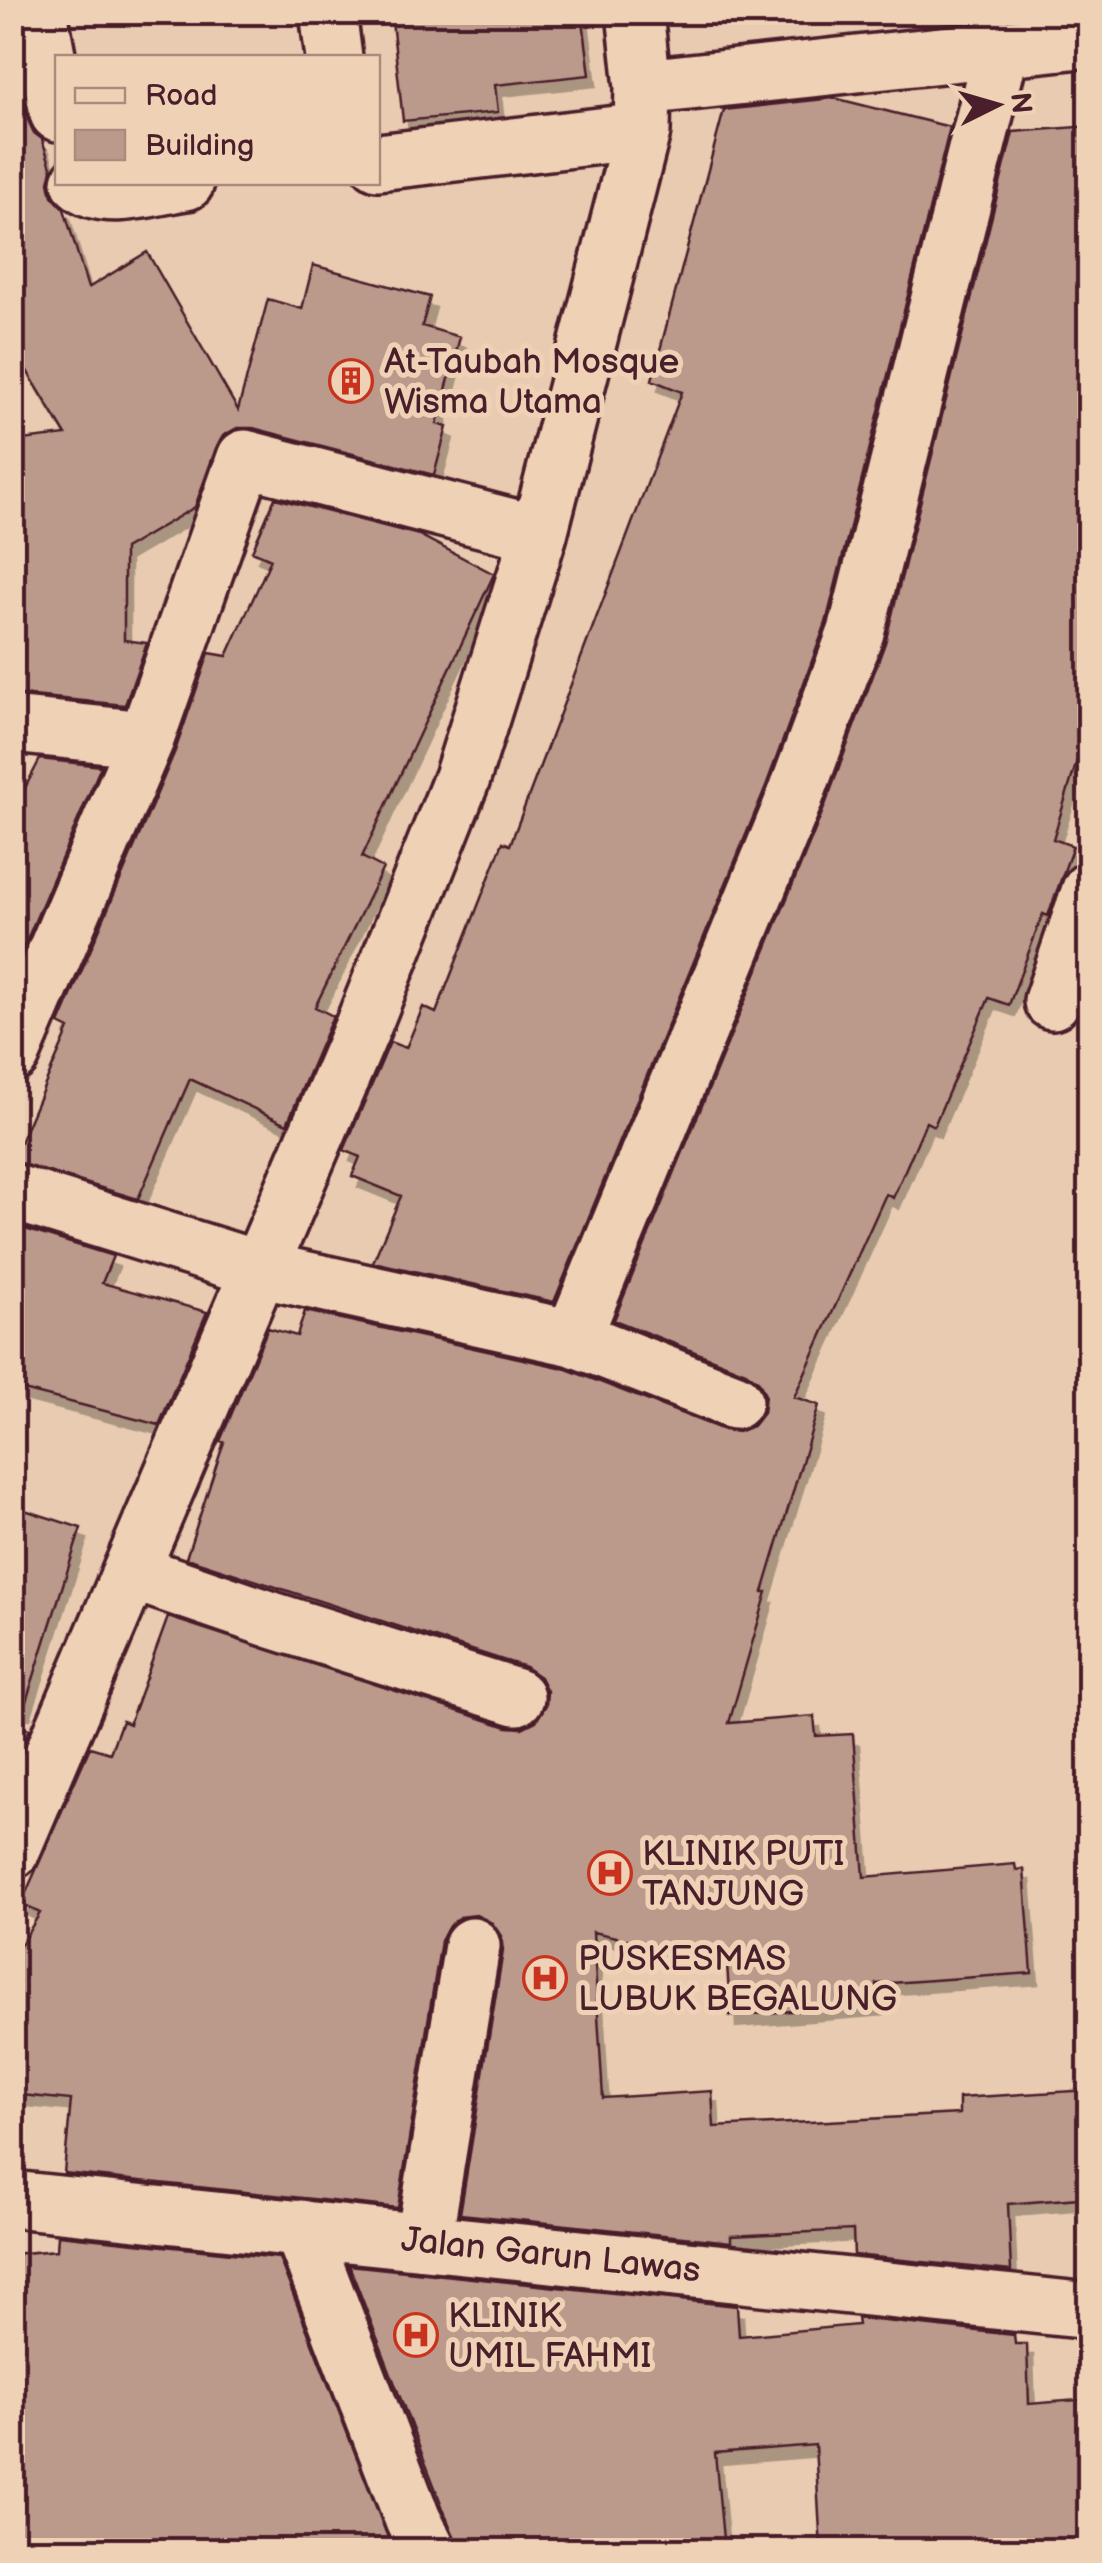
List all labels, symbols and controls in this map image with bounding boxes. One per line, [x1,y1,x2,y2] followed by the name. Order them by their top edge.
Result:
[55,55,380,185] legend
[947,55,1047,155] north arrow
[145,78,218,114] text: Road
[1003,91,1038,115] text: N
[145,128,254,164] text: Building
[384,341,679,424] place label: At-Taubah Mosque Wisma Utama
[328,358,374,404] building icon: At-Taubah Mosque Wisma Utama
[642,1833,844,1916] place label: KLINIK PUTI TANJUNG
[587,1850,633,1896] hospital icon: KLINIK PUTI TANJUNG
[578,1938,897,2021] place label: PUSKESMAS LUBUK BEGALUNG
[522,1955,568,2001] hospital icon: PUSKESMAS LUBUK BEGALUNG
[399,2218,703,2293] street label: Jalan Garun Lawas
[448,2295,651,2378] place label: KLINIK UMIL FAHMI
[393,2312,439,2358] hospital icon: KLINIK UMIL FAHMI

